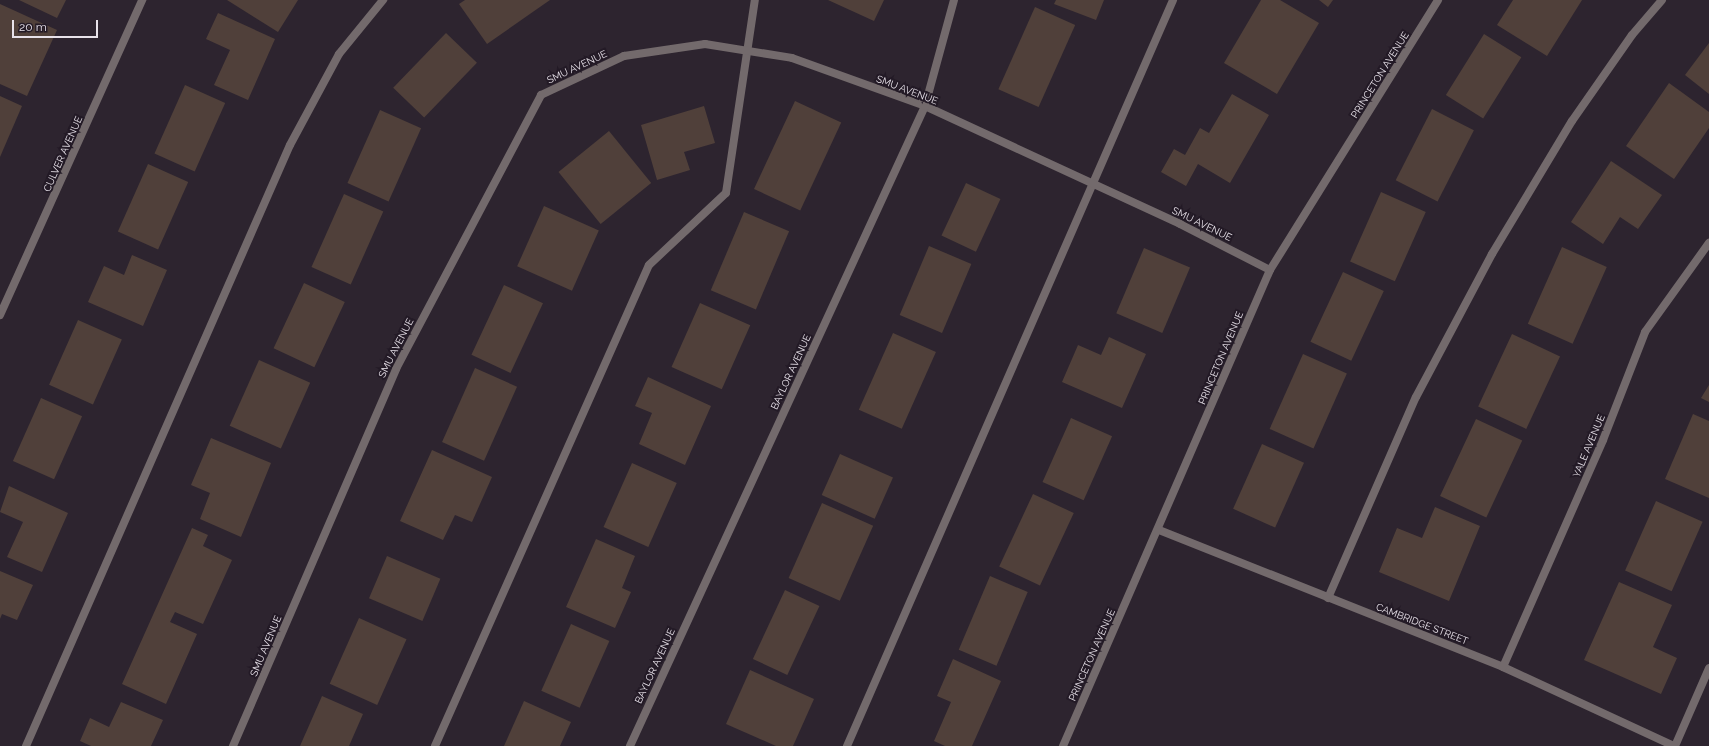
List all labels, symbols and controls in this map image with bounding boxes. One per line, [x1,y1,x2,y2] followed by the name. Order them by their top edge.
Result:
[14,12,100,38] scale bar
[19,20,47,34] text: 20 m
[1348,29,1412,121] street label: PRINCETON AVENUE
[545,48,609,86] street label: SMU AVENUE
[874,73,940,107] street label: SMU AVENUE
[41,114,85,194] street label: CULVER AVENUE
[1170,204,1234,244] street label: SMU AVENUE
[1196,310,1246,406] street label: PRINCETON AVENUE
[376,316,416,380] street label: SMU AVENUE
[768,333,814,411] street label: BAYLOR AVENUE
[1570,413,1608,479] street label: YALE AVENUE
[1374,601,1470,647] street label: CAMBRIDGE STREET
[1066,607,1118,703] street label: PRINCETON AVENUE
[248,614,284,678] street label: SMU AVENUE
[632,627,678,705] street label: BAYLOR AVENUE

